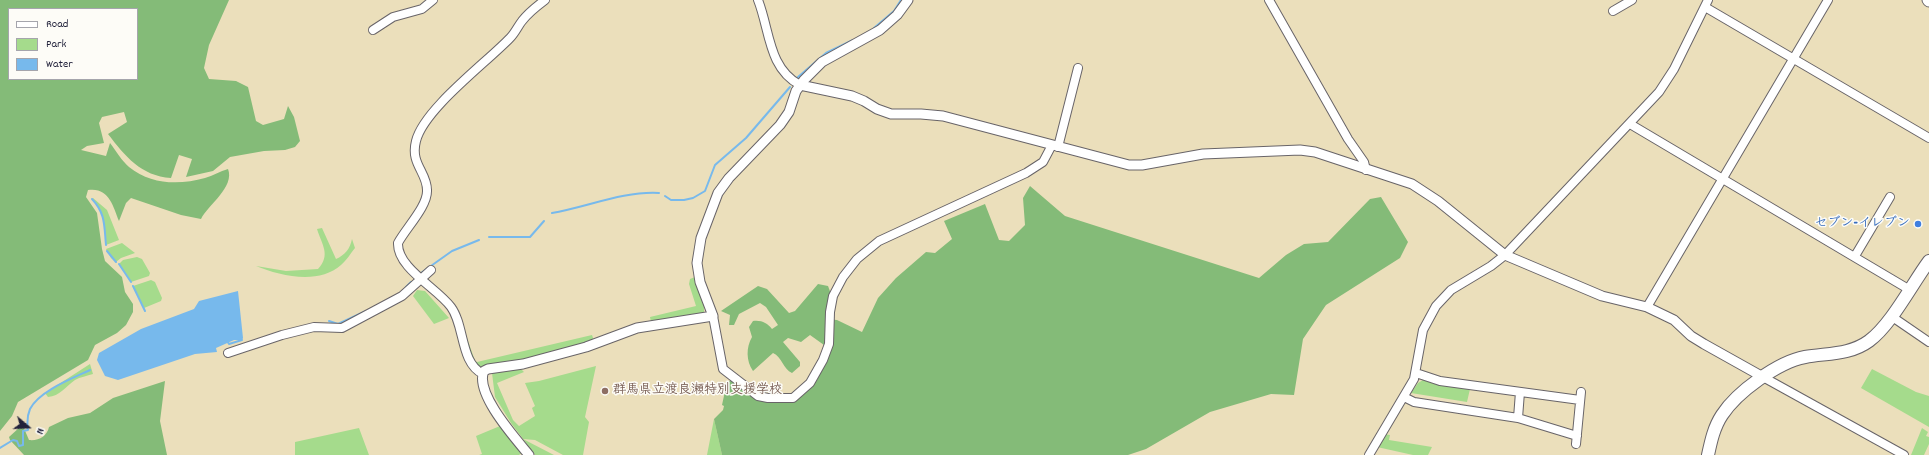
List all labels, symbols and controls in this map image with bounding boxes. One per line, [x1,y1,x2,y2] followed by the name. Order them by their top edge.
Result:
[8,8,138,80] legend
[46,16,68,33] text: Road
[46,36,66,53] text: Park
[46,56,73,73] text: Water
[1815,216,1910,232] place label: セブン-イレブン
[1913,219,1923,229] marker: セブン-イレブン
[613,383,782,399] place label: 群馬県立渡良瀬特別支援学校
[600,386,610,396] marker: 群馬県立渡良瀬特別支援学校
[8,407,48,447] north arrow
[31,426,48,436] text: N

